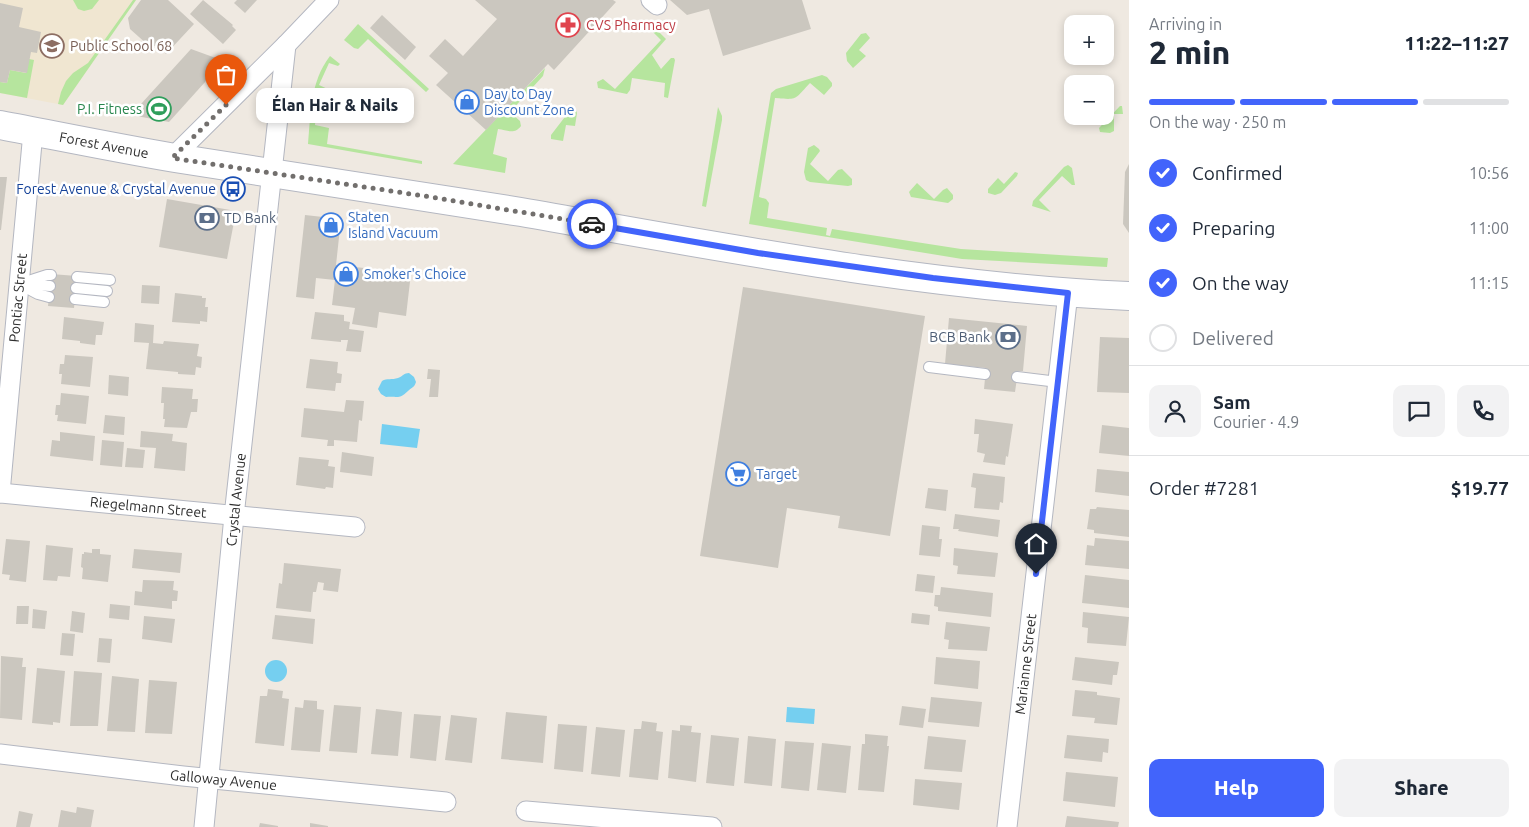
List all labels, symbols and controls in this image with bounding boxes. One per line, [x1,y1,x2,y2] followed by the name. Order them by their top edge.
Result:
[555,12,581,38] pharmacy icon: CVS Pharmacy
[1064,15,1114,125] map controls
[1064,15,1114,65] button: +
[1149,15,1222,33] text: Arriving in
[586,17,676,33] place label: CVS Pharmacy
[1404,32,1509,54] text: 11:22–11:27
[39,33,65,59] school or university icon: Public School 68
[1149,34,1230,70] text: 2 min
[70,38,172,54] place label: Public School 68
[205,54,247,105] pin
[212,61,240,89] icon: bag
[1064,75,1114,125] button: −
[484,86,574,118] place label: Day to Day Discount Zone
[256,88,414,122] callout: Élan Hair & Nails
[454,89,480,115] shop icon: Day to Day Discount Zone
[146,96,172,122] sports icon: P.I. Fitness
[272,96,398,114] text: Élan Hair & Nails
[77,101,142,117] place label: P.I. Fitness
[1149,113,1286,131] text: On the way · 250 m
[58,129,150,161] street label: Forest Avenue
[1149,159,1177,187] icon: check
[1192,162,1283,184] text: Confirmed
[1469,164,1509,182] text: 10:56
[220,176,246,202] bus stop icon: Forest Avenue & Crystal Avenue
[16,181,216,197] place label: Forest Avenue & Crystal Avenue
[567,199,617,249] courier
[194,205,220,231] bank icon: TD Bank
[348,209,438,241] place label: Staten Island Vacuum
[224,210,276,226] place label: TD Bank
[578,210,606,238] icon: car
[318,212,344,238] shop icon: Staten Island Vacuum
[1149,214,1177,242] icon: check
[1192,217,1276,239] text: Preparing
[1469,219,1509,237] text: 11:00
[6,252,30,343] street label: Pontiac Street
[333,261,359,287] shop icon: Smoker's Choice
[364,266,467,282] place label: Smoker's Choice
[1149,269,1177,297] icon: check
[1192,272,1289,294] text: On the way
[1469,274,1509,292] text: 11:15
[995,324,1021,350] bank icon: BCB Bank
[1192,327,1274,349] text: Delivered
[929,329,990,345] place label: BCB Bank
[1149,385,1201,437] button: person
[1393,385,1445,437] button: chat
[1457,385,1509,437] button: phone
[1213,391,1251,413] text: Sam
[1213,413,1299,431] text: Courier · 4.9
[223,452,249,547] street label: Crystal Avenue
[725,461,751,487] supermarket icon: Target
[756,466,798,482] place label: Target
[1149,477,1259,499] text: Order #7281
[1451,477,1509,499] text: $19.77
[89,494,208,521] street label: Riegelmann Street
[1015,523,1057,574] pin
[1022,530,1050,558] icon: home
[1012,612,1039,715] street label: Marianne Street
[1149,759,1324,817] button: Help
[1334,759,1509,817] button: Share
[169,767,278,793] street label: Galloway Avenue

